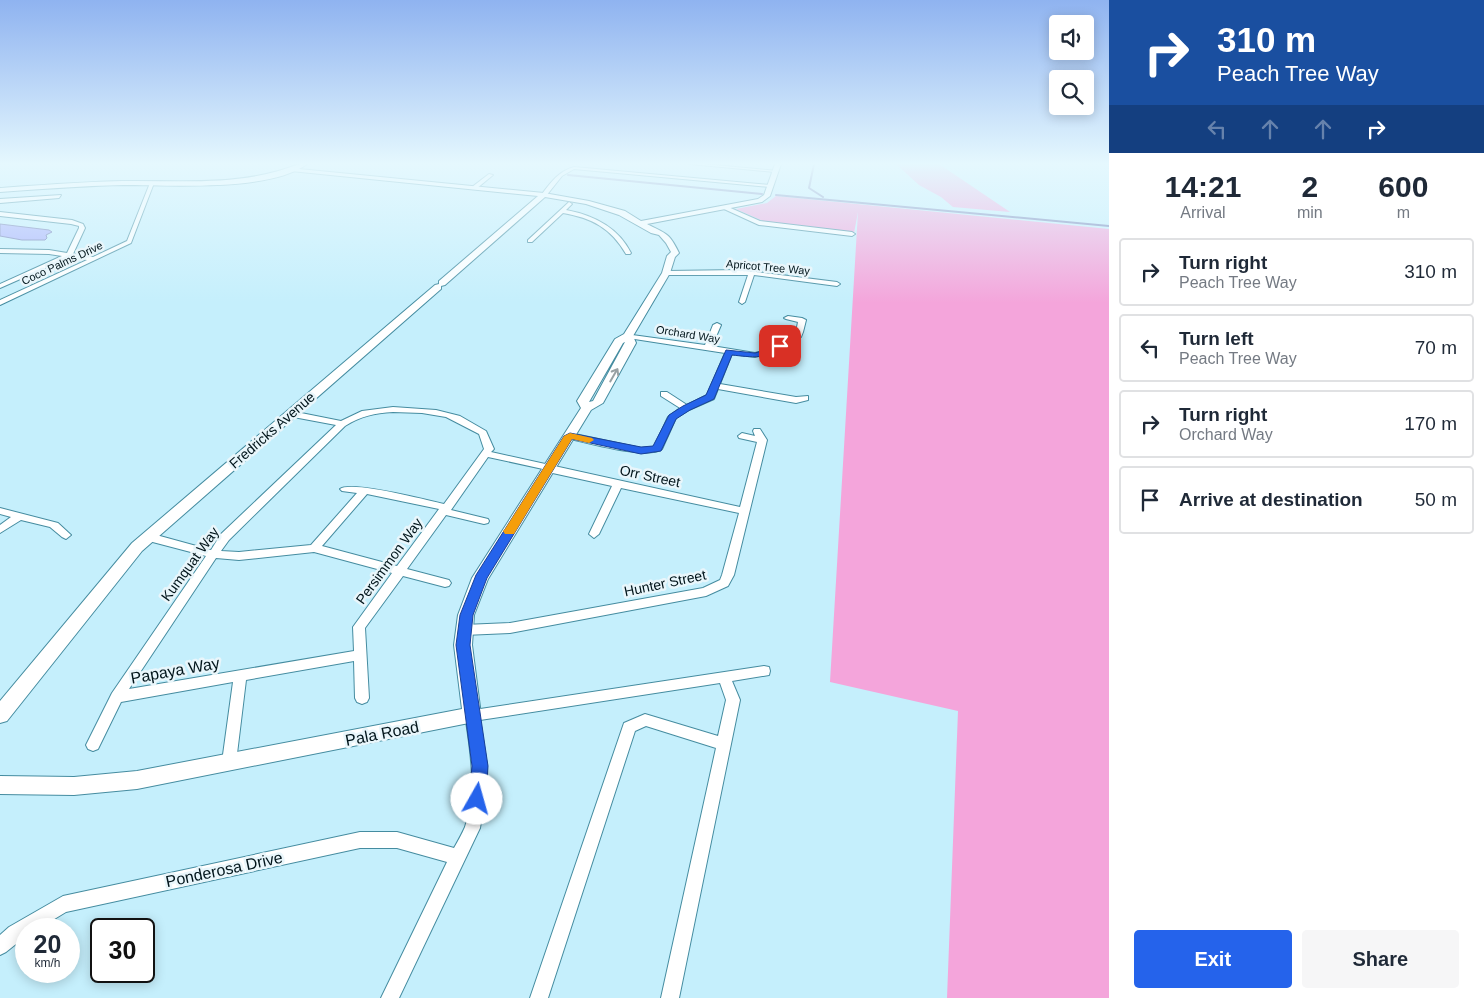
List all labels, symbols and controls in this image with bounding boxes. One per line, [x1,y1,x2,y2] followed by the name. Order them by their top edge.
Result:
[1049,15,1094,115] map controls
[1049,15,1094,60] button: sound
[1134,20,1199,85] icon: right
[1217,20,1316,59] text: 310 m
[1217,61,1379,86] text: Peach Tree Way
[1049,70,1094,115] button: search
[1203,115,1231,143] icon: left
[1256,115,1284,143] icon: ahead
[1309,115,1337,143] icon: ahead
[1362,115,1390,143] icon: right
[1165,170,1241,203] text: 14:21
[1301,170,1318,203] text: 2
[1378,170,1428,203] text: 600
[1180,204,1226,221] text: Arrival
[1297,204,1323,221] text: min
[1397,204,1410,221] text: m
[20,239,104,287] street label: Coco Palms Drive
[1179,252,1267,273] text: Turn right
[726,257,811,277] street label: Apricot Tree Way
[1136,258,1164,286] icon: right
[1404,261,1457,282] text: 310 m
[1179,274,1297,291] text: Peach Tree Way
[655,323,721,345] street label: Orchard Way
[759,325,801,367] pin
[1179,328,1254,349] text: Turn left
[766,332,794,360] icon: arrive
[1136,334,1164,362] icon: left
[1415,337,1457,358] text: 70 m
[1179,350,1297,367] text: Peach Tree Way
[609,369,619,383] one-way arrow
[226,388,318,471] street label: Fredricks Avenue
[1179,404,1267,425] text: Turn right
[1136,410,1164,438] icon: right
[1404,413,1457,434] text: 170 m
[1179,426,1273,443] text: Orchard Way
[618,462,682,490] street label: Orr Street
[1136,486,1164,514] icon: arrive
[1179,489,1363,510] text: Arrive at destination
[1415,489,1457,510] text: 50 m
[353,515,425,607] street label: Persimmon Way
[158,524,222,604] street label: Kumquat Way
[623,566,707,599] street label: Hunter Street
[129,654,221,687] street label: Papaya Way
[344,718,420,749] street label: Pala Road
[450,772,502,824] position arrow
[164,849,284,890] street label: Ponderosa Drive
[90,918,155,983] speed limit sign: 30
[34,930,61,958] text: 20
[1134,930,1292,988] button: Exit
[1302,930,1459,988] button: Share
[34,956,61,970] text: km/h

